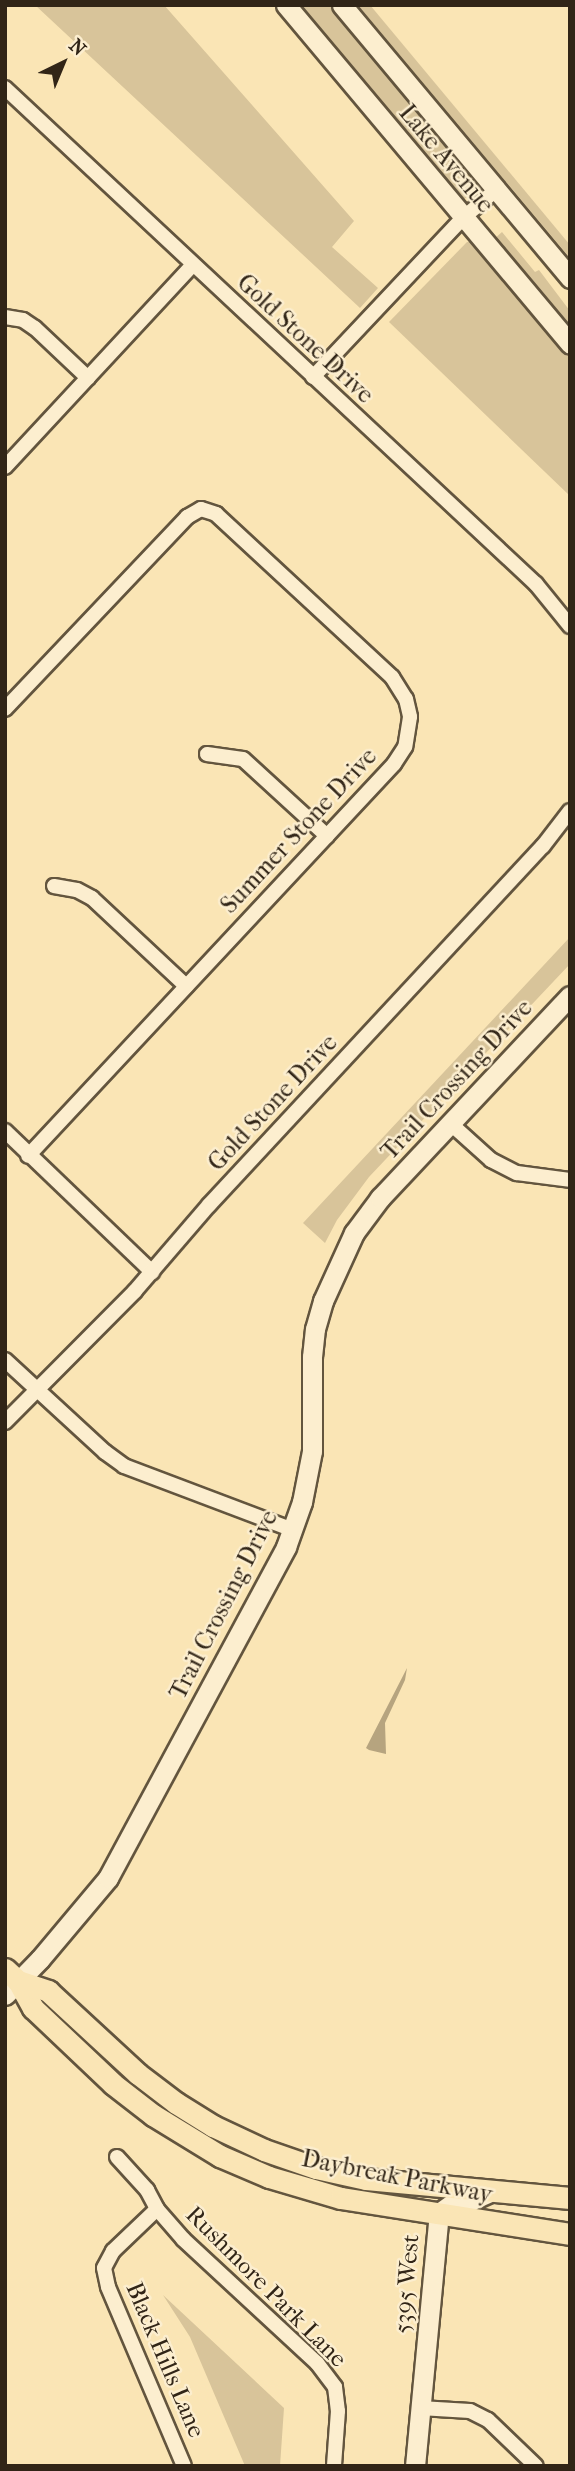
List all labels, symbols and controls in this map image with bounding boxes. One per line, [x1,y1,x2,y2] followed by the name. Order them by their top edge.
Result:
[28,28,98,98] north arrow
[65,35,90,61] text: N
[393,99,499,219] street label: Lake Avenue
[231,268,379,410] street label: Gold Stone Drive
[215,742,383,920] street label: Summer Stone Drive
[375,994,539,1166] street label: Trail Crossing Drive
[202,1029,344,1177] street label: Gold Stone Drive
[164,1506,284,1704] street label: Trail Crossing Drive
[299,2144,495,2210] street label: Daybreak Parkway
[179,2200,353,2374] street label: Rushmore Park Lane
[388,2233,426,2335] street label: 5395 West
[119,2278,211,2442] street label: Black Hills Lane

